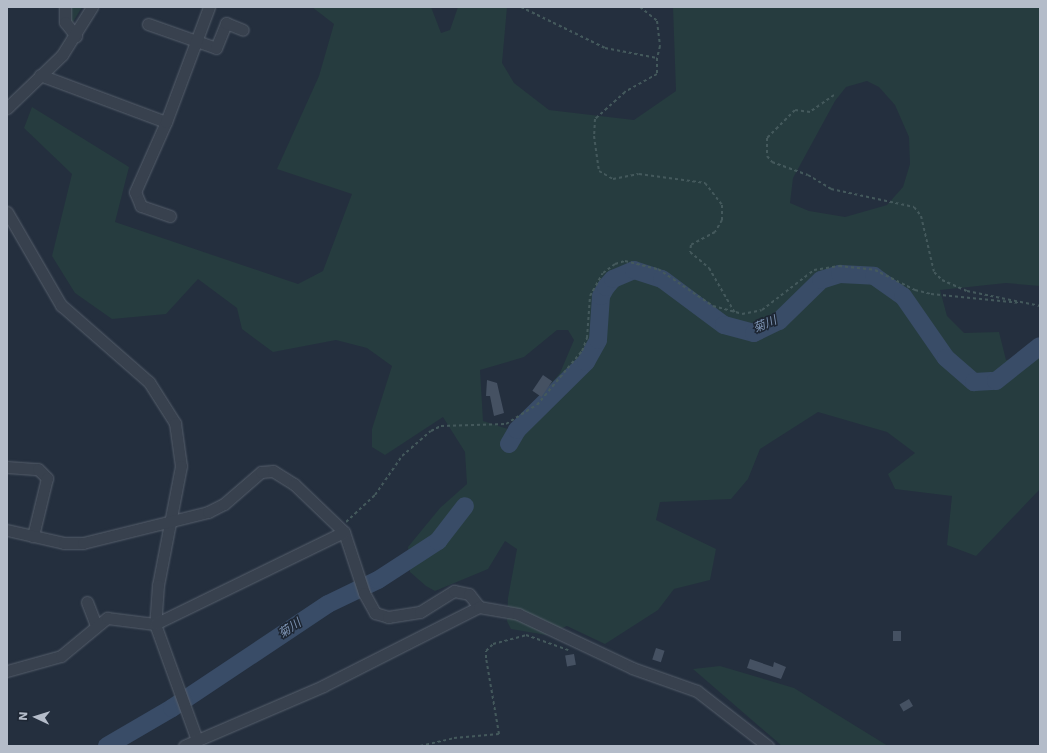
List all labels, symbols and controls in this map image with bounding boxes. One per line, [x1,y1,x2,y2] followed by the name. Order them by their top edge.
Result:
[751,314,779,336] water label: 菊川
[276,616,304,642] water label: 菊川
[16,697,56,737] north arrow
[17,711,30,721] text: N

